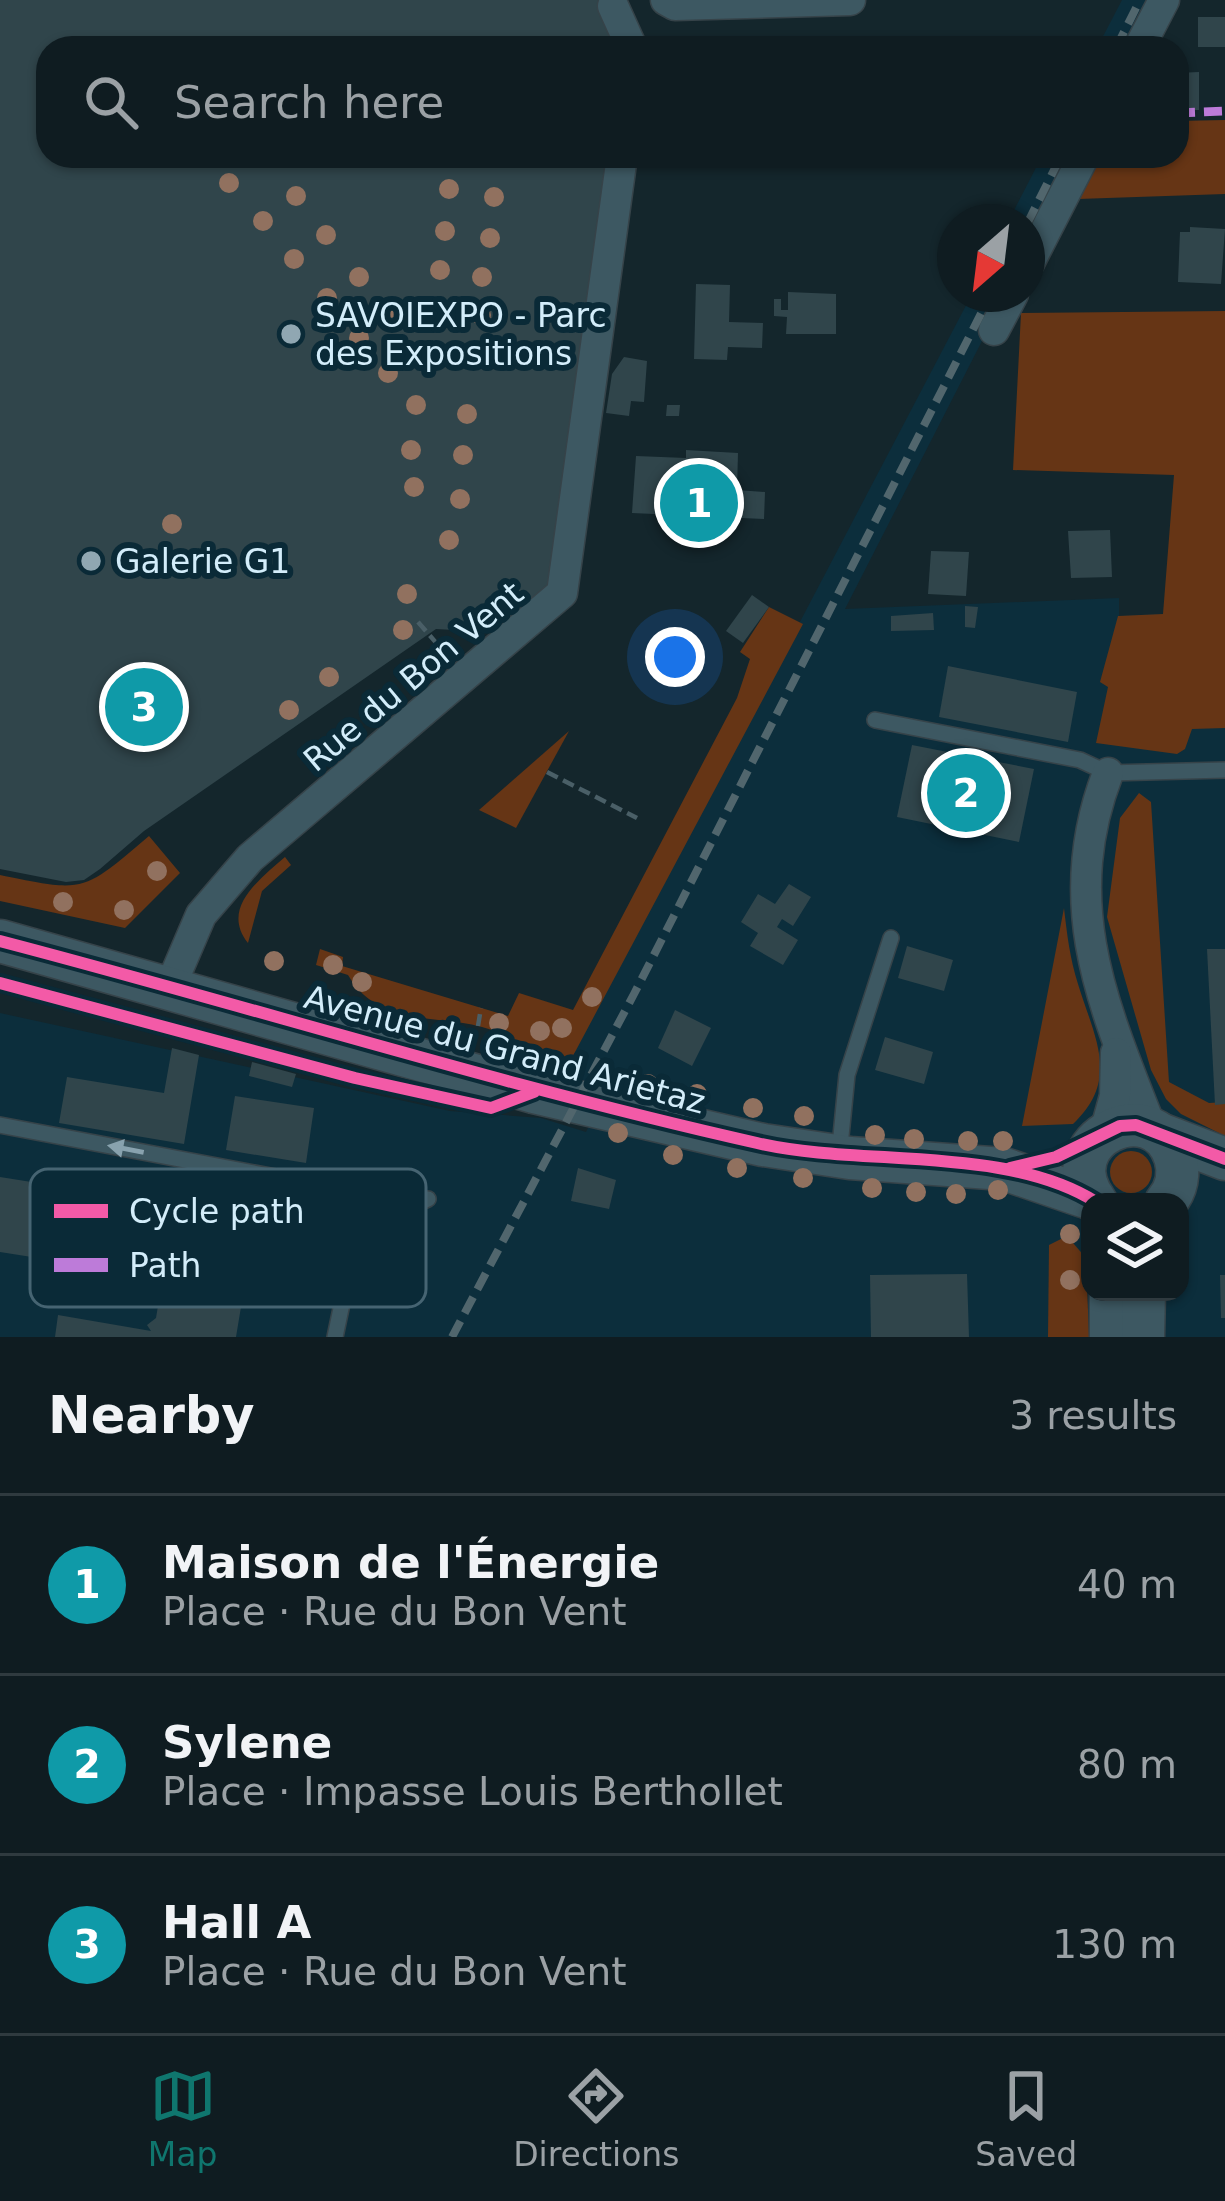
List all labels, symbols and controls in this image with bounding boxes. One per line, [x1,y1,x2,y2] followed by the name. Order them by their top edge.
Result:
[36,36,1189,168] search box
[78,69,144,135] icon: search
[174,76,444,129] text: Search here
[937,204,1045,312] north arrow
[315,296,607,373] place label: SAVOIEXPO - Parc des Expositions
[278,321,304,347] marker: SAVOIEXPO - Parc des Expositions
[660,458,738,548] pin: 1
[115,542,290,581] place label: Galerie G1
[78,548,104,574] marker: Galerie G1
[296,573,531,779] street label: Rue du Bon Vent
[645,627,705,687] your location
[105,662,183,752] pin: 3
[927,748,1005,838] pin: 2
[300,977,710,1122] street label: Avenue du Grand Arietaz
[107,1139,144,1158] one-way arrow
[30,1169,426,1307] legend
[129,1192,305,1231] text: Cycle path
[1081,1193,1189,1301] map controls
[1081,1193,1189,1301] button: layers
[129,1246,202,1285] text: Path
[48,1386,255,1445] text: Nearby
[1009,1393,1177,1438] text: 3 results
[162,1536,659,1589] text: Maison de l'Énergie
[73,1562,101,1607] text: 1
[1077,1562,1177,1607] text: 40 m
[162,1589,627,1634] text: Place · Rue du Bon Vent
[162,1716,332,1769] text: Sylene
[73,1742,101,1787] text: 2
[1077,1742,1177,1787] text: 80 m
[162,1769,783,1814] text: Place · Impasse Louis Berthollet
[162,1896,311,1949] text: Hall A
[73,1922,101,1967] text: 3
[1052,1922,1177,1967] text: 130 m
[162,1949,627,1994] text: Place · Rue du Bon Vent
[148,2063,218,2174] tab: Map
[513,2063,679,2174] tab: Directions
[975,2063,1077,2174] tab: Saved

